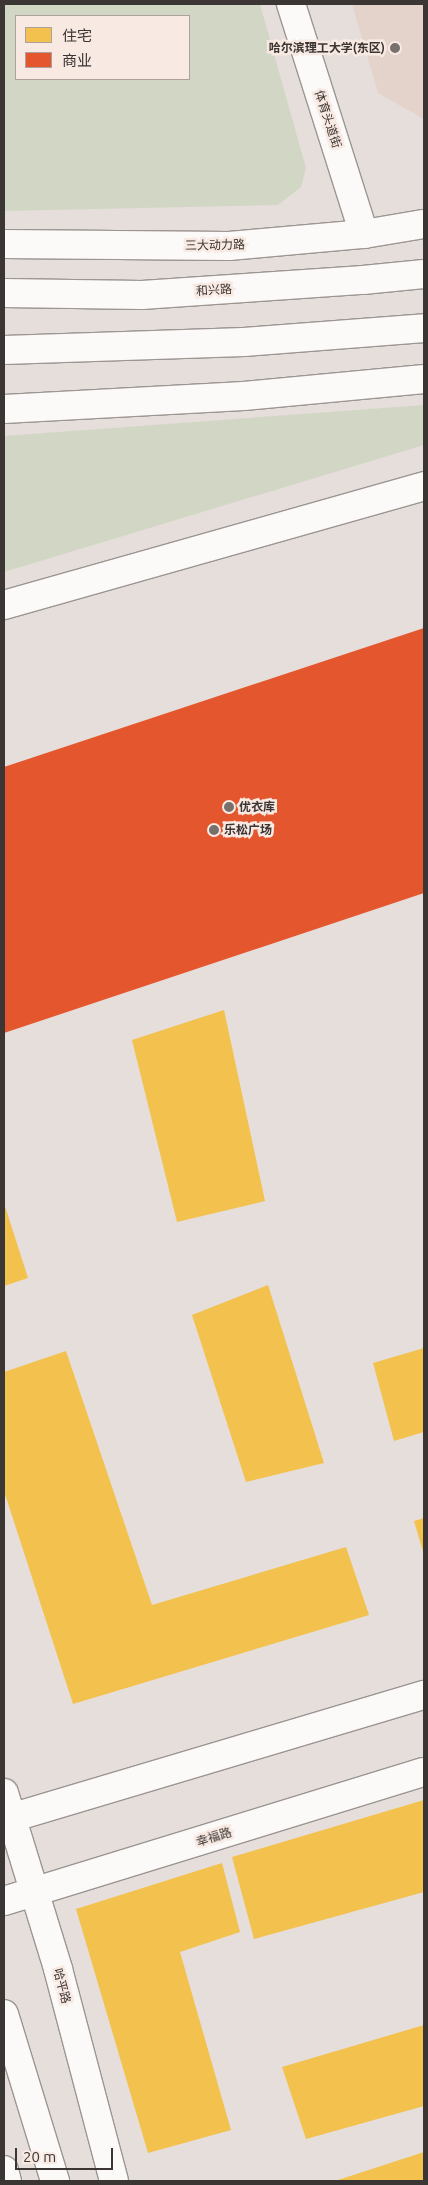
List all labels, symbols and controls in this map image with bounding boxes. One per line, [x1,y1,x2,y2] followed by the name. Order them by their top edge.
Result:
[15,15,190,80] legend
[62,27,92,44] text: 住宅
[269,41,385,55] place label: 哈尔滨理工大学(东区)
[389,42,401,54] marker: 哈尔滨理工大学(东区)
[62,52,92,69] text: 商业
[312,88,344,150] street label: 体育头道街
[185,237,245,253] street label: 三大动力路
[196,282,232,298] street label: 和兴路
[239,800,275,814] place label: 优衣库
[223,801,235,813] marker: 优衣库
[224,823,272,837] place label: 乐松广场
[208,824,220,836] marker: 乐松广场
[195,1825,233,1849] street label: 幸福路
[50,1967,74,2005] street label: 哈平路
[18,2138,115,2170] scale bar
[23,2148,56,2165] text: 20 m

